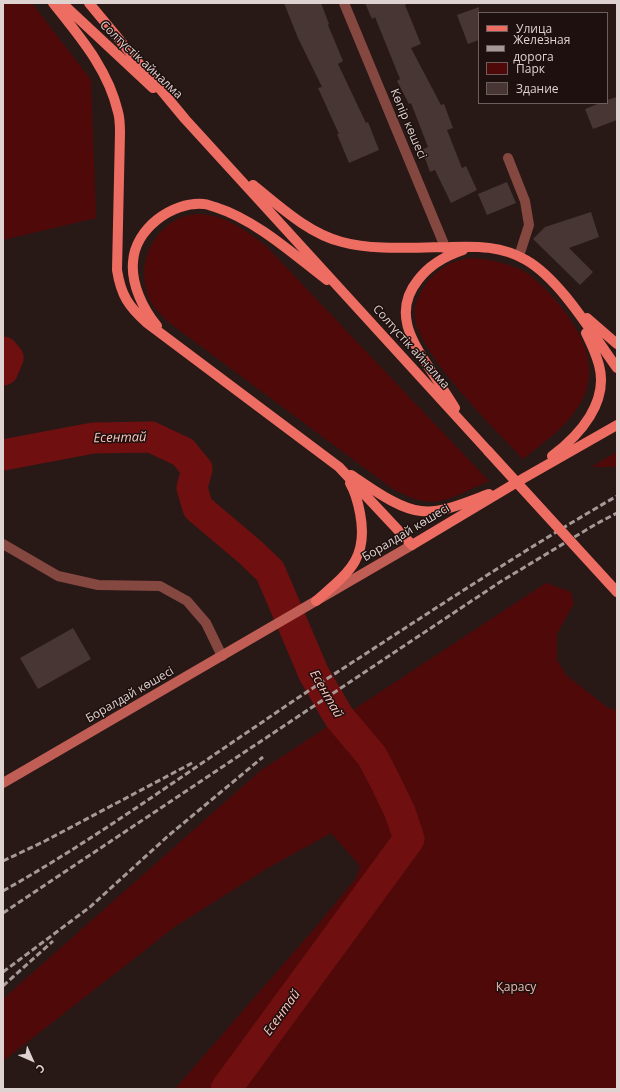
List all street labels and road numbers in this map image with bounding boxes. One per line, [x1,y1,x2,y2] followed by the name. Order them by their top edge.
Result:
[97,18,185,102] street label: Солтүстік айналма
[387,87,429,161] street label: Көпір көшесі
[370,302,452,392] street label: Солтүстік айналма
[360,501,452,565] street label: Боралдай көшесі
[83,664,177,726] street label: Боралдай көшесі

